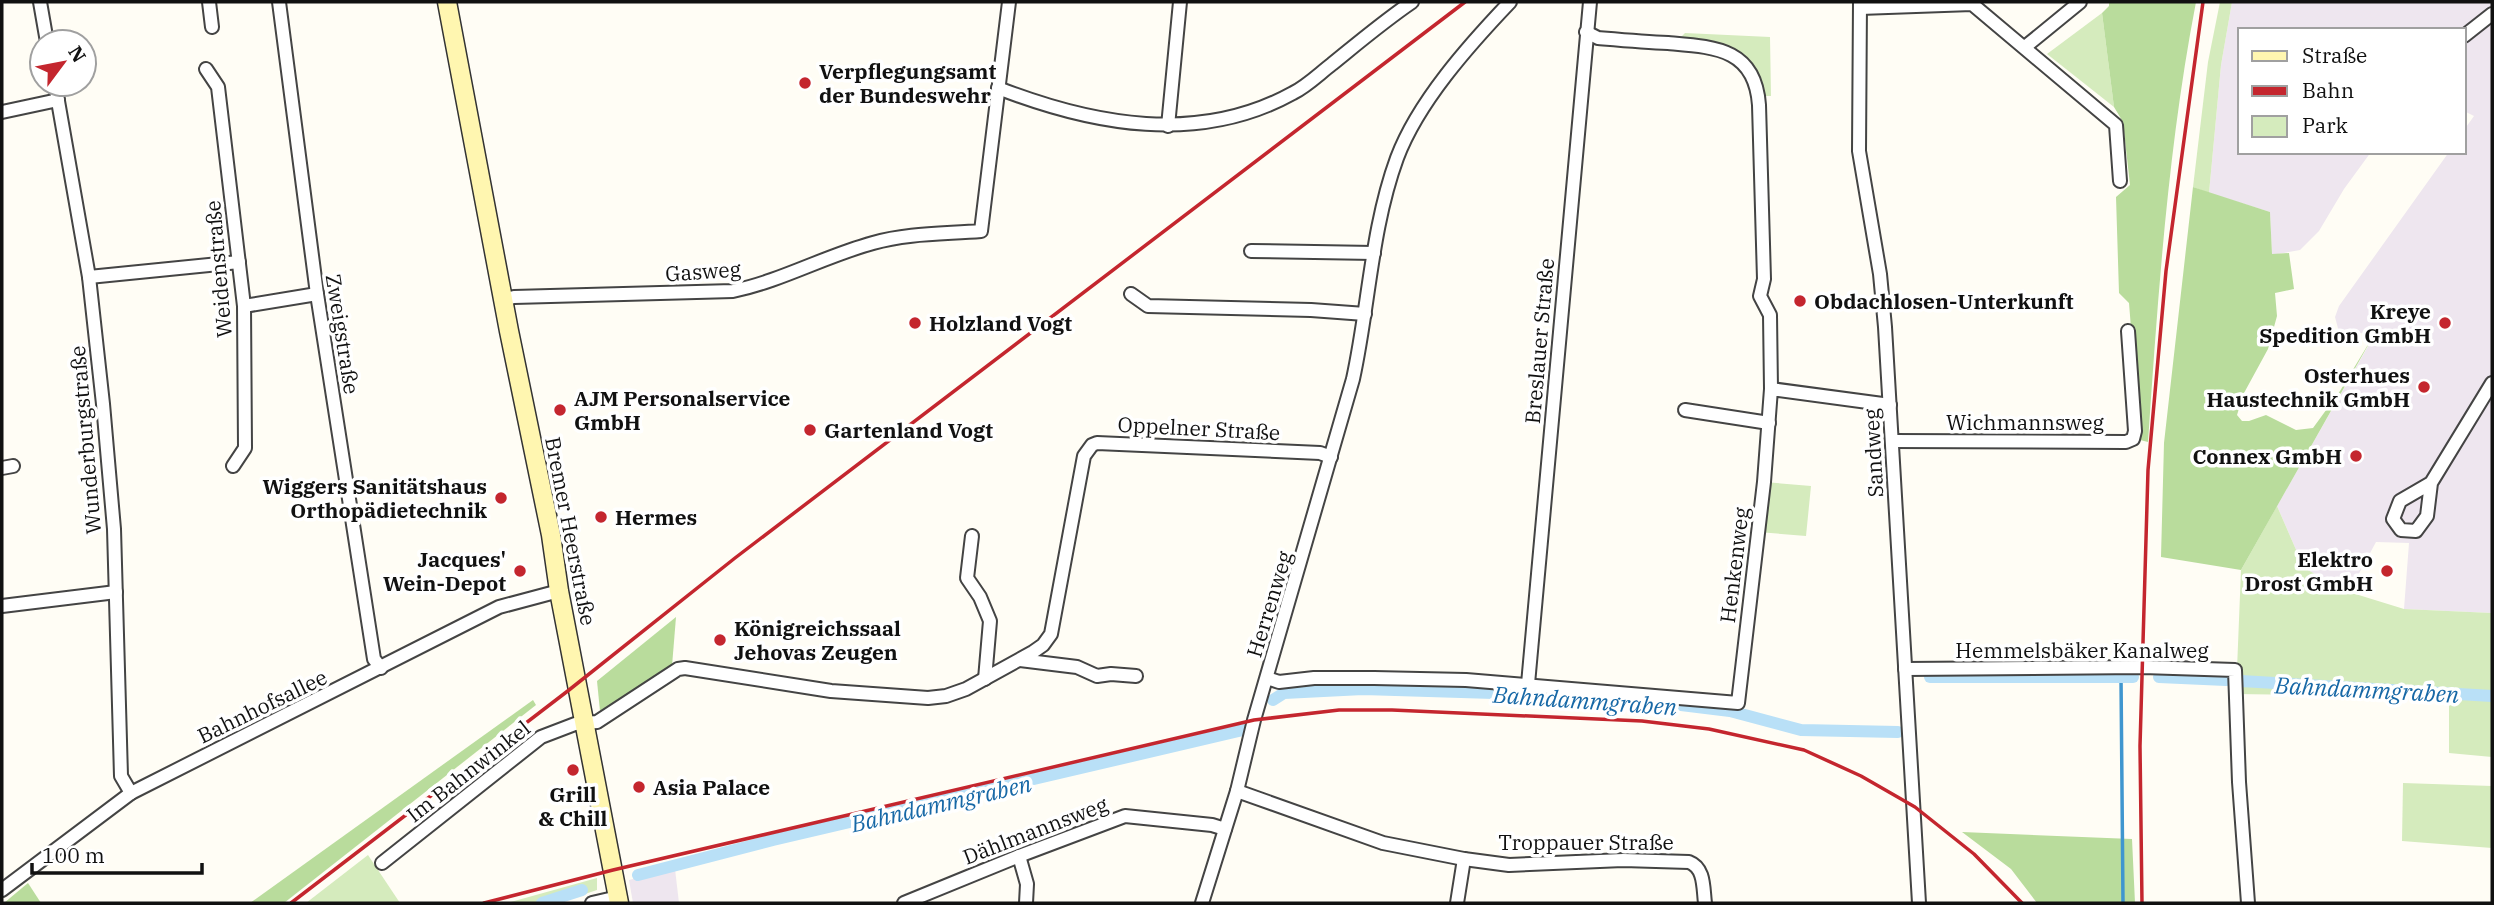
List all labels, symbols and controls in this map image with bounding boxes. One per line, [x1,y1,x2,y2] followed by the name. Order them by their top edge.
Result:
[28,28,98,98] north arrow
[2238,28,2466,154] legend
[63,41,92,67] text: N
[2302,41,2367,69] text: Straße
[819,57,997,109] place label: Verpflegungsamt der Bundeswehr
[797,75,813,91] marker: Verpflegungsamt der Bundeswehr
[2302,76,2354,104] text: Bahn
[2302,111,2349,139] text: Park
[198,199,238,339] street label: Weidenstraße
[664,254,742,288] street label: Gasweg
[1518,257,1560,425] street label: Breslauer Straße
[320,272,366,396] street label: Zweigstraße
[1814,287,2074,315] place label: Obdachlosen-Unterkunft
[1792,293,1808,309] marker: Obdachlosen-Unterkunft
[2259,297,2431,349] place label: Kreye Spedition GmbH
[929,309,1072,337] place label: Holzland Vogt
[907,315,923,331] marker: Holzland Vogt
[2437,315,2453,331] marker: Kreye Spedition GmbH
[63,345,107,535] street label: Wunderburgstraße
[2206,361,2410,413] place label: Osterhues Haustechnik GmbH
[2416,379,2432,395] marker: Osterhues Haustechnik GmbH
[574,384,791,436] place label: AJM Personalservice GmbH
[552,402,568,418] marker: AJM Personalservice GmbH
[1857,407,1889,498] street label: Sandweg
[1946,408,2105,436] street label: Wichmannsweg
[1117,410,1281,446] street label: Oppelner Straße
[824,416,993,444] place label: Gartenland Vogt
[802,422,818,438] marker: Gartenland Vogt
[539,434,603,628] street label: Bremer Heerstraße
[2193,442,2342,470] place label: Connex GmbH
[2348,448,2364,464] marker: Connex GmbH
[263,472,487,524] place label: Wiggers Sanitätshaus Orthopädietechnik
[493,490,509,506] marker: Wiggers Sanitätshaus Orthopädietechnik
[615,503,697,531] place label: Hermes
[1713,505,1755,625] street label: Henkenweg
[593,509,609,525] marker: Hermes
[383,545,506,597] place label: Jacques' Wein-Depot
[2244,545,2373,597] place label: Elektro Drost GmbH
[1240,547,1299,661] street label: Herrenweg
[512,563,528,579] marker: Jacques' Wein-Depot
[2379,563,2395,579] marker: Elektro Drost GmbH
[734,614,901,666] place label: Königreichssaal Jehovas Zeugen
[712,632,728,648] marker: Königreichssaal Jehovas Zeugen
[1955,636,2209,664] street label: Hemmelsbäker Kanalweg
[193,663,331,749] street label: Bahnhofsallee
[2273,669,2460,709] water label: Bahndammgraben
[1491,679,1678,721] water label: Bahndammgraben
[400,714,536,828] street label: Im Bahnwinkel
[565,762,581,778] marker: Grill & Chill
[847,768,1034,839] water label: Bahndammgraben
[653,773,770,801] place label: Asia Palace
[631,779,647,795] marker: Asia Palace
[539,780,608,832] place label: Grill & Chill
[959,789,1112,870] street label: Dählmannsweg
[1498,828,1674,856] street label: Troppauer Straße
[32,832,201,876] scale bar
[42,841,105,869] text: 100 m

